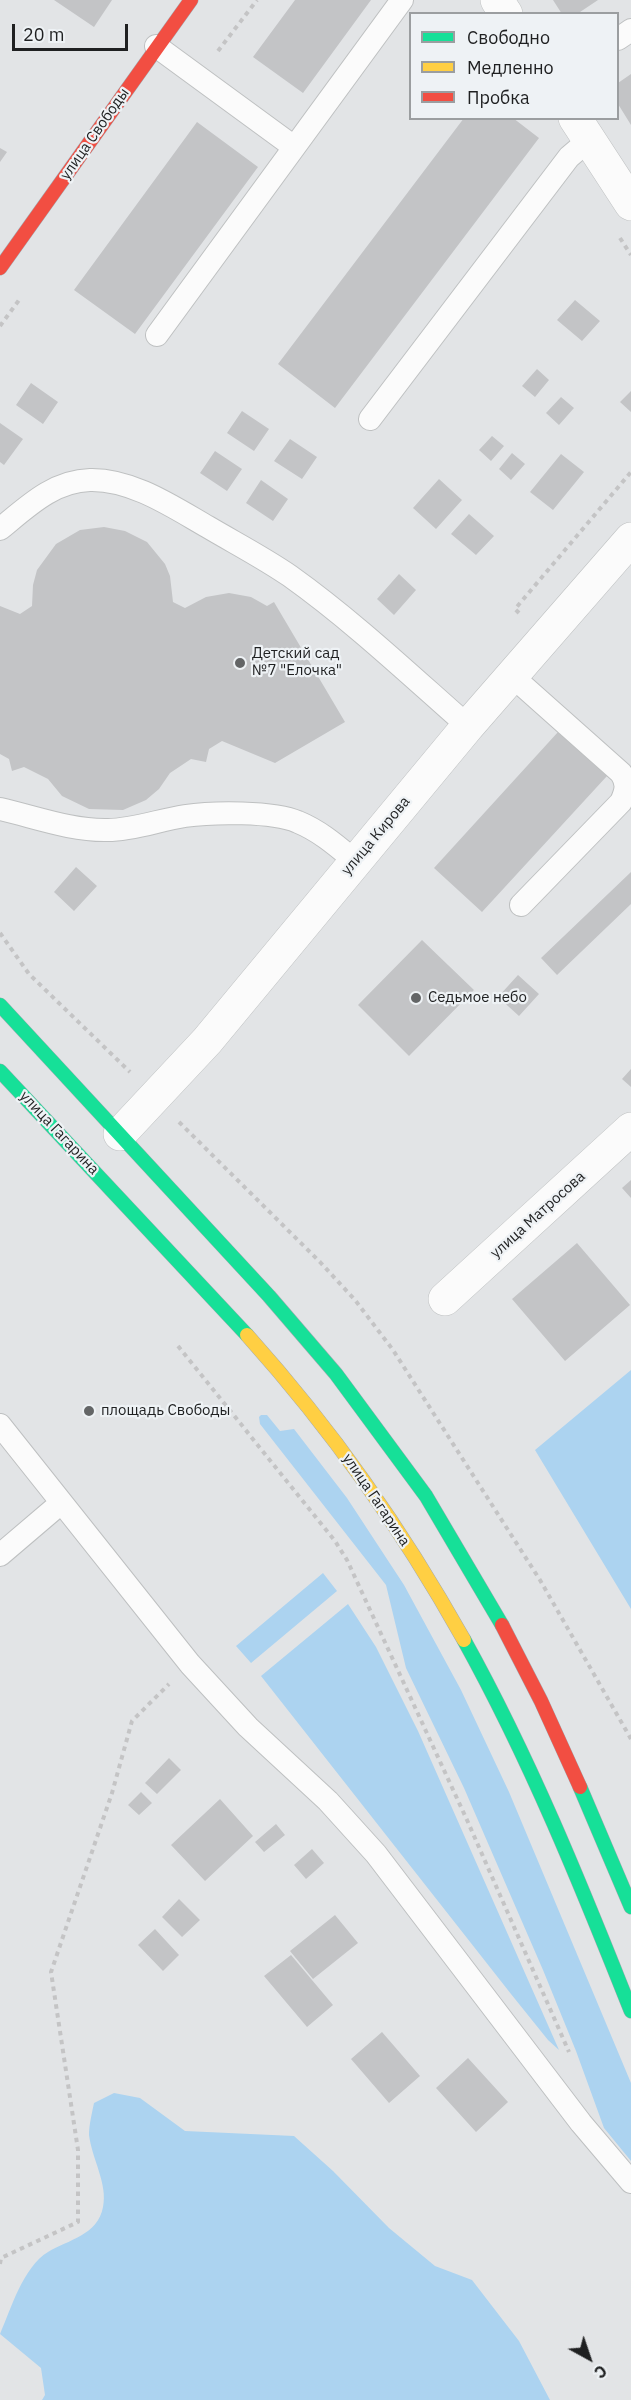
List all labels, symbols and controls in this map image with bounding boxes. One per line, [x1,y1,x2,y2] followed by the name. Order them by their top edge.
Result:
[15,12,130,50] scale bar
[409,12,619,120] legend
[23,23,65,46] text: 20 m
[467,26,550,49] text: Свободно
[467,56,554,79] text: Медленно
[57,85,133,183] street label: улица Свободы
[467,86,530,109] text: Пробка
[252,645,342,680] place label: Детский сад №7 "Елочка"
[233,656,247,670] marker: Детский сад №7 "Елочка"
[338,793,414,879] street label: улица Кирова
[428,989,527,1007] place label: Седьмое небо
[409,991,423,1005] marker: Седьмое небо
[16,1087,102,1179] street label: улица Гагарина
[487,1168,589,1262] street label: улица Матросова
[101,1402,230,1420] place label: площадь Свободы
[82,1404,96,1418] marker: площадь Свободы
[338,1450,414,1550] street label: улица Гагарина
[559,2328,619,2388] north arrow
[590,2361,611,2383] text: С

